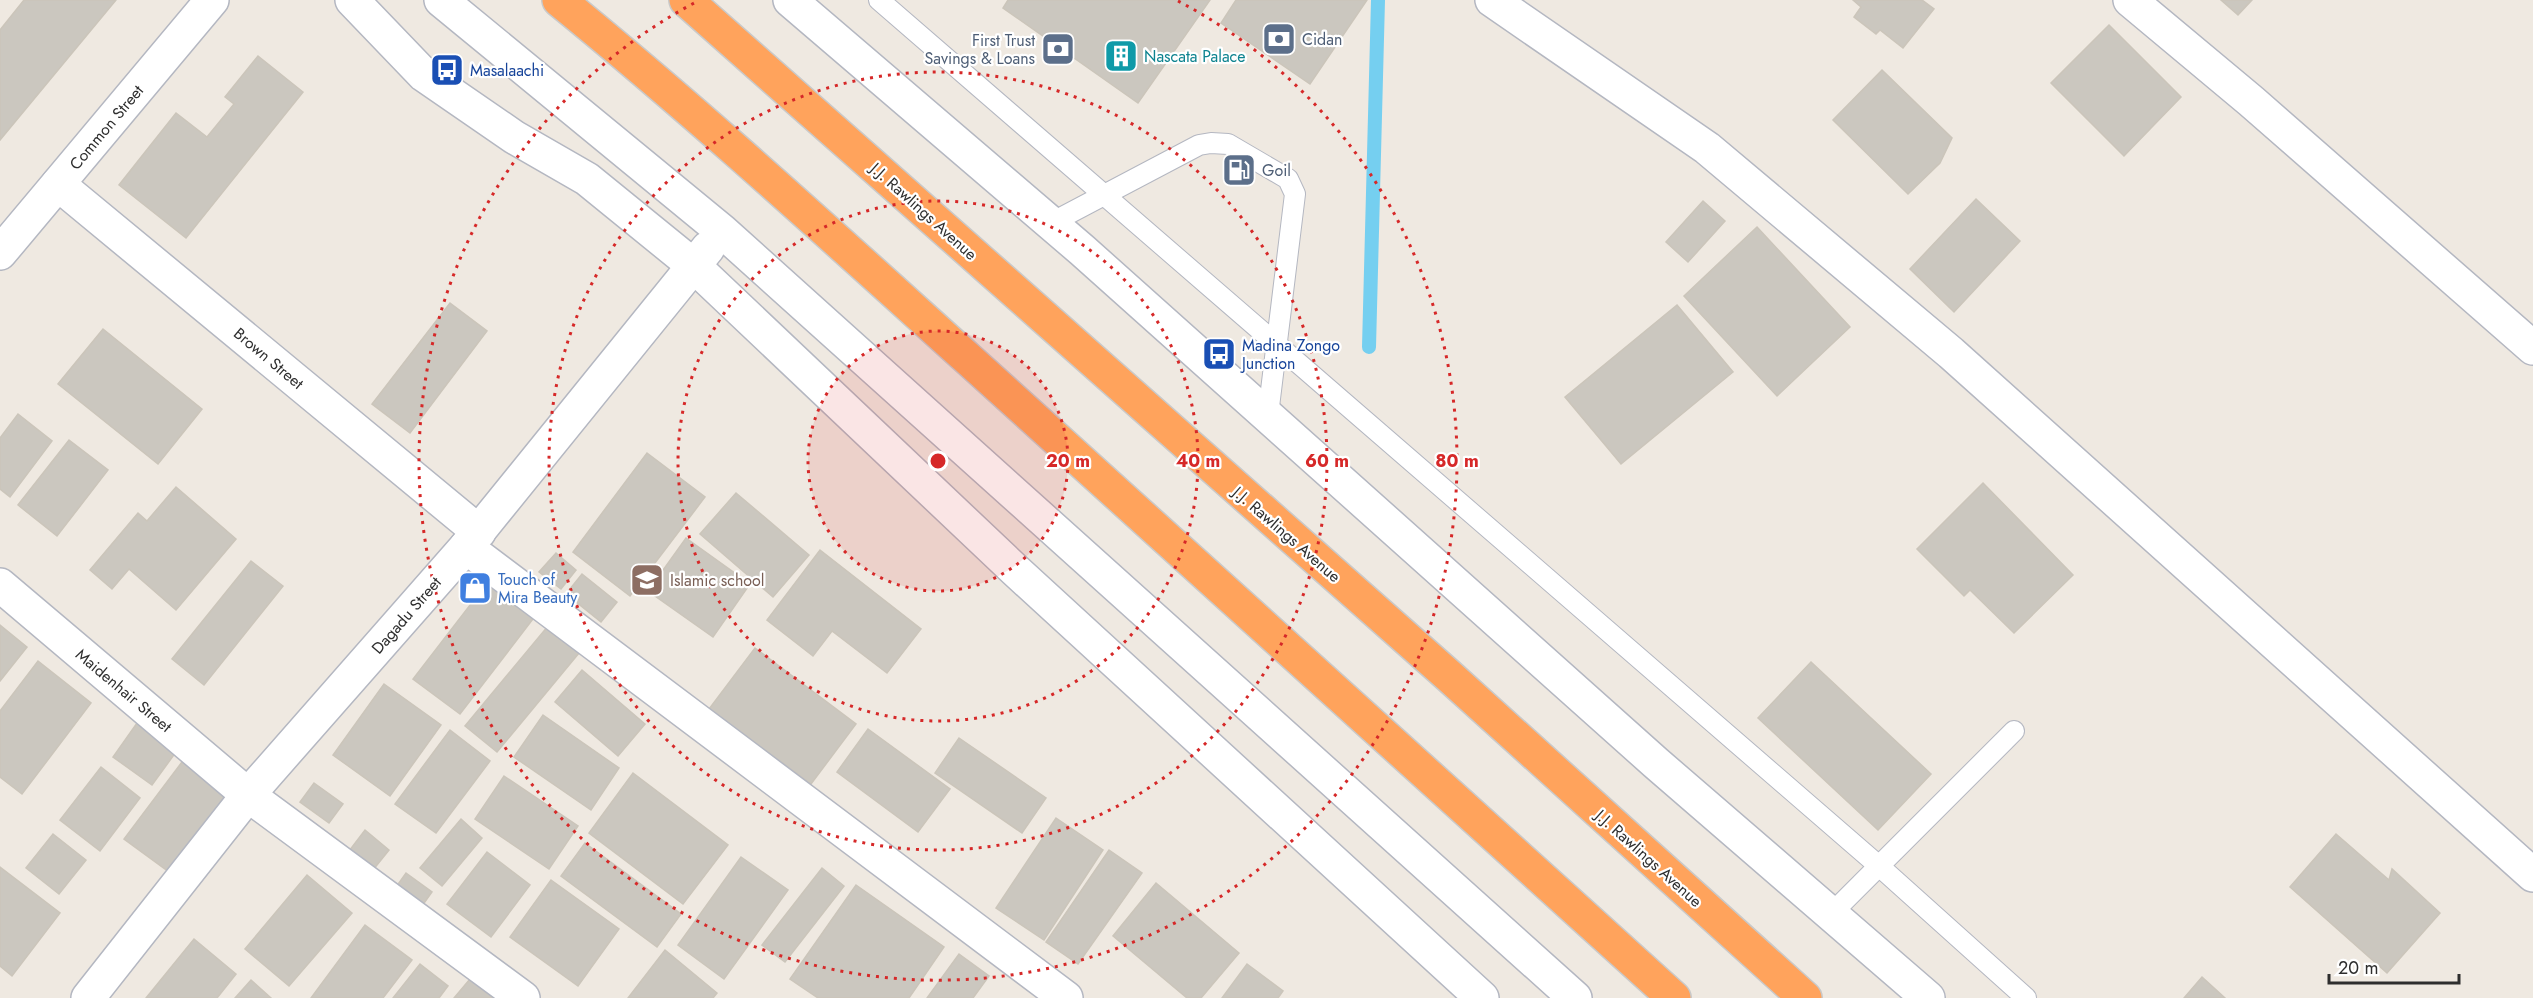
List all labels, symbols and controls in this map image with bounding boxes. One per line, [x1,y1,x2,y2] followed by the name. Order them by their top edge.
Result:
[1261,21,1297,57] bank icon: Cidan
[1302,28,1342,51] place label: Cidan
[925,29,1035,70] place label: First Trust Savings & Loans
[1040,31,1076,67] bank icon: First Trust Savings & Loans
[1103,38,1139,74] building icon: Nascata Palace
[1144,45,1245,68] place label: Nascata Palace
[429,52,465,88] bus stop icon: Masalaachi
[470,59,544,82] place label: Masalaachi
[64,80,149,175] street label: Common Street
[1221,152,1257,188] fuel station icon: Goil
[864,156,982,265] street label: J.J. Rawlings Avenue
[1262,159,1291,182] place label: Goil
[229,322,309,395] street label: Brown Street
[1240,334,1340,375] place label: Madina Zongo Junction
[1201,336,1237,372] bus stop icon: Madina Zongo Junction
[1046,448,1090,474] text: 20 m
[1176,448,1220,474] text: 40 m
[1305,448,1349,474] text: 60 m
[1435,448,1479,474] text: 80 m
[928,451,948,471] centre of rings
[1226,480,1346,588] street label: J.J. Rawlings Avenue
[629,562,665,598] school or university icon: Islamic school
[498,568,578,609] place label: Touch of Mira Beauty
[670,569,764,592] place label: Islamic school
[457,570,493,606] shop icon: Touch of Mira Beauty
[366,571,447,659] street label: Dagadu Street
[71,643,177,738] street label: Maidenhair Street
[1589,803,1707,912] street label: J.J. Rawlings Avenue
[2329,947,2460,985] scale bar
[2338,955,2378,981] text: 20 m

